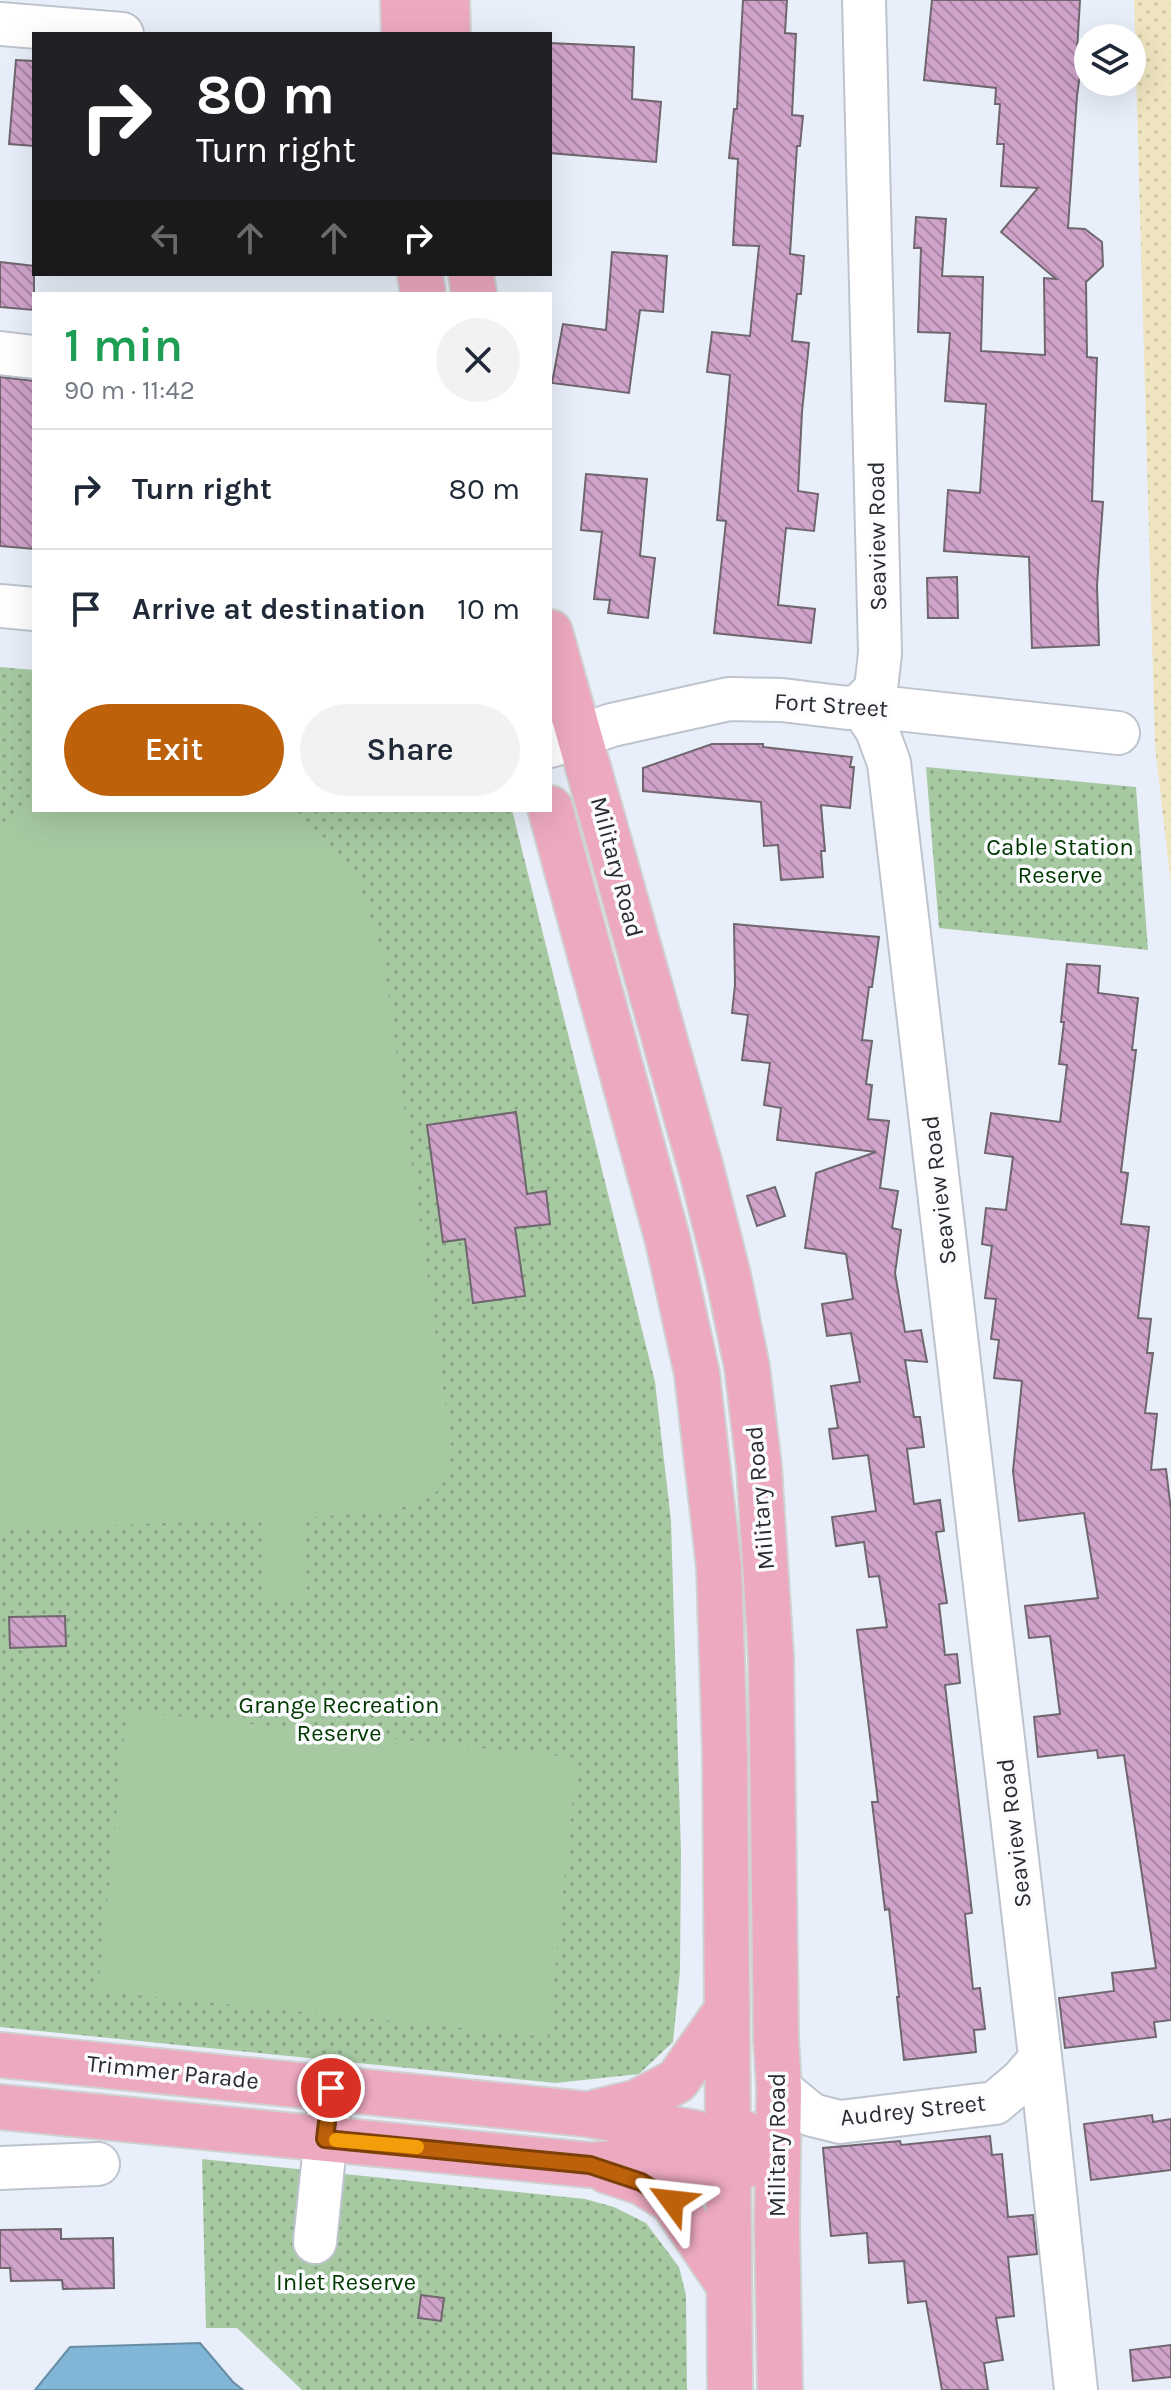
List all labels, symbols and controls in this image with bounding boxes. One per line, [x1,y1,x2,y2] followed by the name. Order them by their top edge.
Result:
[1074,24,1146,96] map controls
[1074,24,1146,96] button: layers
[196,62,335,127] text: 80 m
[64,64,168,168] icon: right
[196,129,356,171] text: Turn right
[144,216,188,260] icon: left
[228,216,272,260] icon: ahead
[312,216,356,260] icon: ahead
[396,216,440,260] icon: right
[64,317,183,373] text: 1 min
[436,318,520,402] button: close
[64,375,195,406] text: 90 m · 11:42
[862,461,892,611] street label: Seaview Road
[64,467,108,511] icon: right
[132,471,272,507] text: Turn right
[449,471,520,507] text: 80 m
[64,587,108,631] icon: arrive
[132,591,426,627] text: Arrive at destination
[457,591,520,627] text: 10 m
[773,687,889,723] street label: Fort Street
[64,704,284,796] button: Exit
[300,704,520,796] button: Share
[585,794,649,940] street label: Military Road
[986,833,1134,889] park label: Cable Station Reserve
[916,1114,962,1266] street label: Seaview Road
[740,1425,780,1571] street label: Military Road
[239,1691,439,1747] park label: Grange Recreation Reserve
[991,1757,1037,1909] street label: Seaview Road
[86,2049,260,2095] street label: Trimmer Parade
[297,2054,365,2122] pin
[309,2066,353,2110] icon: arrive
[763,2073,791,2217] street label: Military Road
[839,2088,987,2132] street label: Audrey Street
[630,2159,714,2243] position arrow
[276,2268,416,2296] park label: Inlet Reserve

